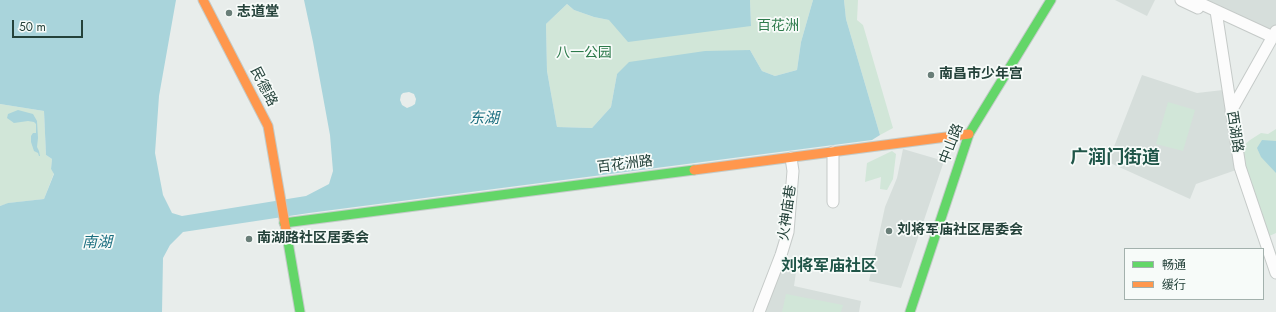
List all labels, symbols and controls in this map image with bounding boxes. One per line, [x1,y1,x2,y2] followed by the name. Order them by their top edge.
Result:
[237,5,279,21] place label: 志道堂
[224,8,234,18] marker: 志道堂
[14,12,85,38] scale bar
[19,18,46,36] text: 50 m
[757,19,799,35] park label: 百花洲
[556,46,612,62] park label: 八一公园
[246,64,280,110] street label: 民德路
[939,67,1023,83] place label: 南昌市少年宫
[926,70,936,80] marker: 南昌市少年宫
[469,110,499,128] water label: 东湖
[1222,110,1246,154] street label: 西湖路
[937,121,967,167] street label: 中山路
[1070,148,1160,170] district label: 广润门街道
[596,153,654,177] street label: 百花洲路
[776,184,800,242] street label: 火神庙巷
[897,223,1023,239] place label: 刘将军庙社区居委会
[884,226,894,236] marker: 刘将军庙社区居委会
[257,231,369,247] place label: 南湖路社区居委会
[82,234,112,252] water label: 南湖
[244,234,254,244] marker: 南湖路社区居委会
[1124,248,1264,300] legend
[1162,256,1186,274] text: 畅通
[781,257,877,277] district label: 刘将军庙社区
[1162,276,1186,294] text: 缓行

